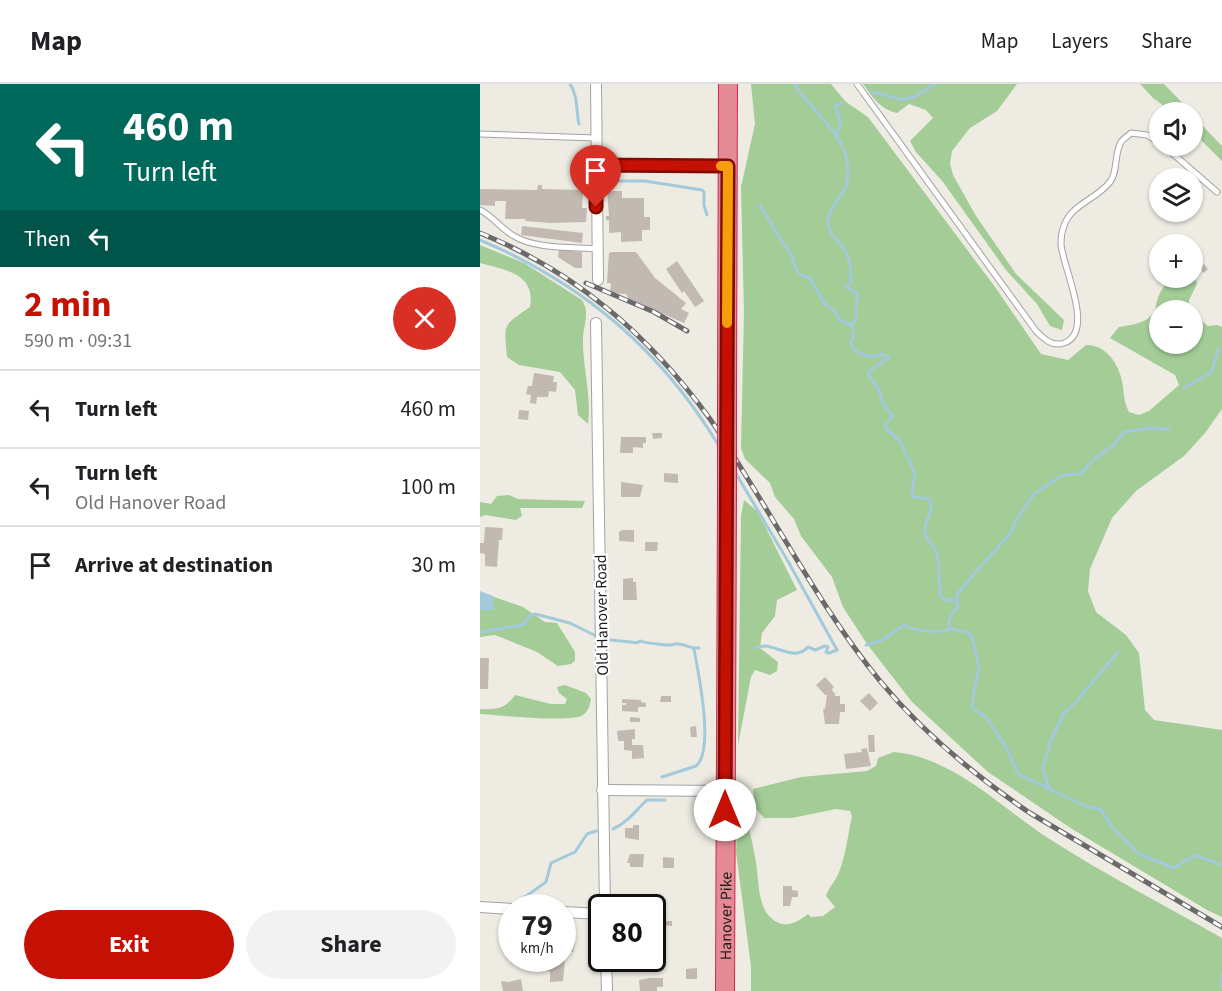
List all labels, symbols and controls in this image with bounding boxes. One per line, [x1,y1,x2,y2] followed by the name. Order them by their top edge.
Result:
[30,21,82,61] text: Map
[981,26,1018,56] text: Map
[1051,26,1108,56] text: Layers
[1141,26,1192,56] text: Share
[123,97,234,157] text: 460 m
[1149,102,1203,354] map controls
[1149,102,1203,156] button: sound
[24,108,102,186] icon: left
[570,145,621,207] pin
[123,153,217,192] text: Turn left
[579,154,612,187] icon: arrive
[1149,168,1203,222] button: layers
[83,222,116,255] icon: left
[24,223,71,255] text: Then
[1149,234,1203,288] button: +
[24,279,112,330] text: 2 min
[393,287,456,350] button: close
[1149,300,1203,354] button: −
[24,327,132,355] text: 590 m · 09:31
[24,393,57,426] icon: left
[75,393,157,425] text: Turn left
[401,393,456,425] text: 460 m
[75,457,157,489] text: Turn left
[24,471,57,504] icon: left
[401,471,456,503] text: 100 m
[75,489,226,517] text: Old Hanover Road
[24,549,57,582] icon: arrive
[75,549,273,581] text: Arrive at destination
[411,549,456,581] text: 30 m
[590,554,614,676] street label: Old Hanover Road
[693,778,757,842] position arrow
[715,872,737,960] street label: Hanover Pike
[588,894,666,972] speed limit sign: 80
[521,904,553,947] text: 79
[24,910,234,979] button: Exit
[246,910,456,979] button: Share
[520,938,554,959] text: km/h

